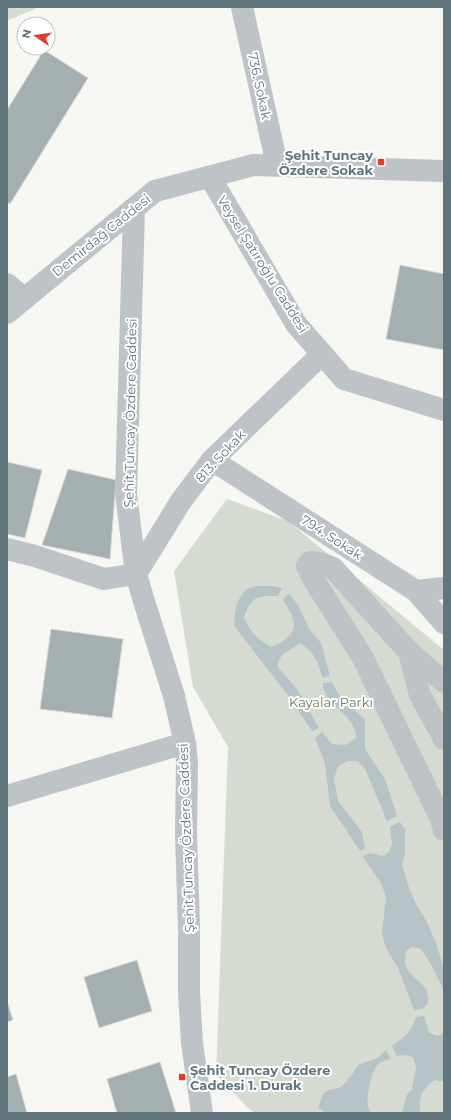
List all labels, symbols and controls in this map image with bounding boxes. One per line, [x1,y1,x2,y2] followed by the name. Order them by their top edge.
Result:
[16,16,56,56] north arrow
[18,28,34,40] text: N
[245,51,275,121] street label: 736. Sokak
[279,147,373,178] place label: Şehit Tuncay Özdere Sokak
[376,157,386,167] marker: Şehit Tuncay Özdere Sokak
[49,190,153,280] street label: Demirdağ Caddesi
[214,193,312,335] street label: Veysel Şatıroğlu Caddesi
[120,318,140,508] street label: Şehit Tuncay Özdere Caddesi
[192,426,248,485] street label: 813. Sokak
[298,511,366,563] street label: 794. Sokak
[289,694,373,710] park label: Kayalar Parkı
[175,743,197,933] street label: Şehit Tuncay Özdere Caddesi
[190,1062,330,1093] place label: Şehit Tuncay Özdere Caddesi 1. Durak
[177,1072,187,1082] marker: Şehit Tuncay Özdere Caddesi 1. Durak

